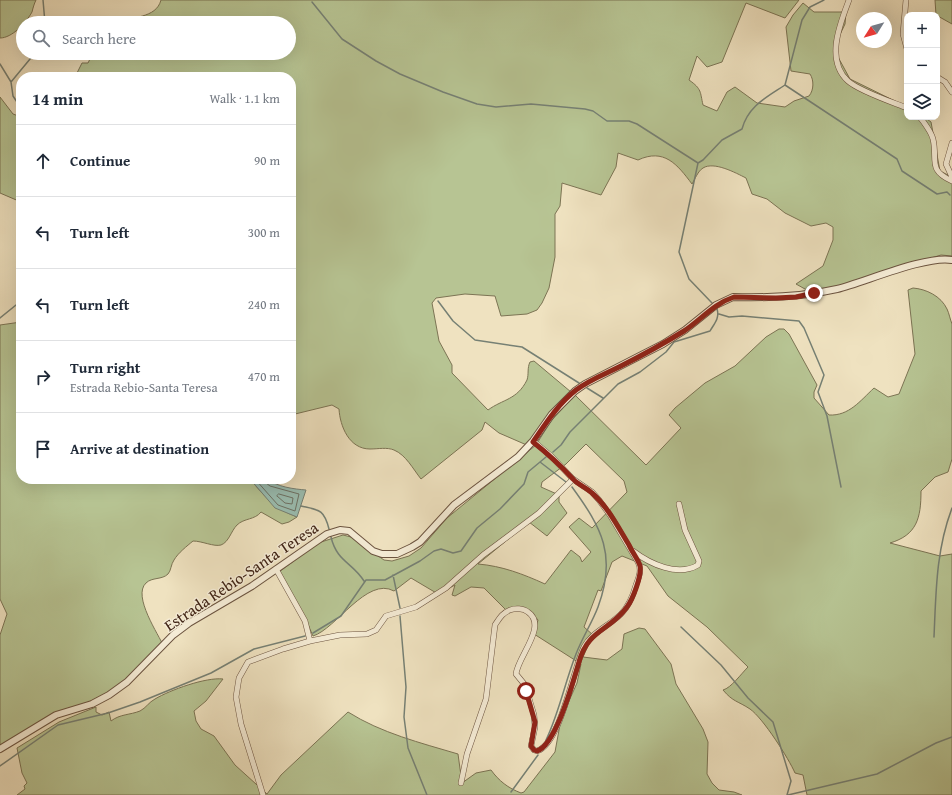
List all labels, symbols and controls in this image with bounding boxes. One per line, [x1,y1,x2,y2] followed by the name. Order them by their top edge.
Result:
[856,12,892,48] north arrow
[904,12,940,120] map controls
[904,12,940,48] button: +
[16,16,296,60] search box
[30,27,52,49] icon: search
[62,28,136,49] text: Search here
[904,48,940,84] button: −
[904,84,940,120] button: layers
[32,86,83,111] text: 14 min
[209,89,280,108] text: Walk · 1.1 km
[32,150,54,172] icon: ahead
[70,150,131,171] text: Continue
[254,151,280,170] text: 90 m
[32,222,54,244] icon: left
[70,222,129,243] text: Turn left
[248,223,280,242] text: 300 m
[805,284,823,302] route end
[32,294,54,316] icon: left
[70,294,129,315] text: Turn left
[248,295,280,314] text: 240 m
[70,357,141,378] text: Turn right
[32,366,54,388] icon: right
[248,367,280,386] text: 470 m
[70,378,218,397] text: Estrada Rebio-Santa Teresa
[32,438,54,460] icon: arrive
[70,438,209,459] text: Arrive at destination
[159,515,323,637] street label: Estrada Rebio-Santa Teresa
[517,682,535,700] route start

